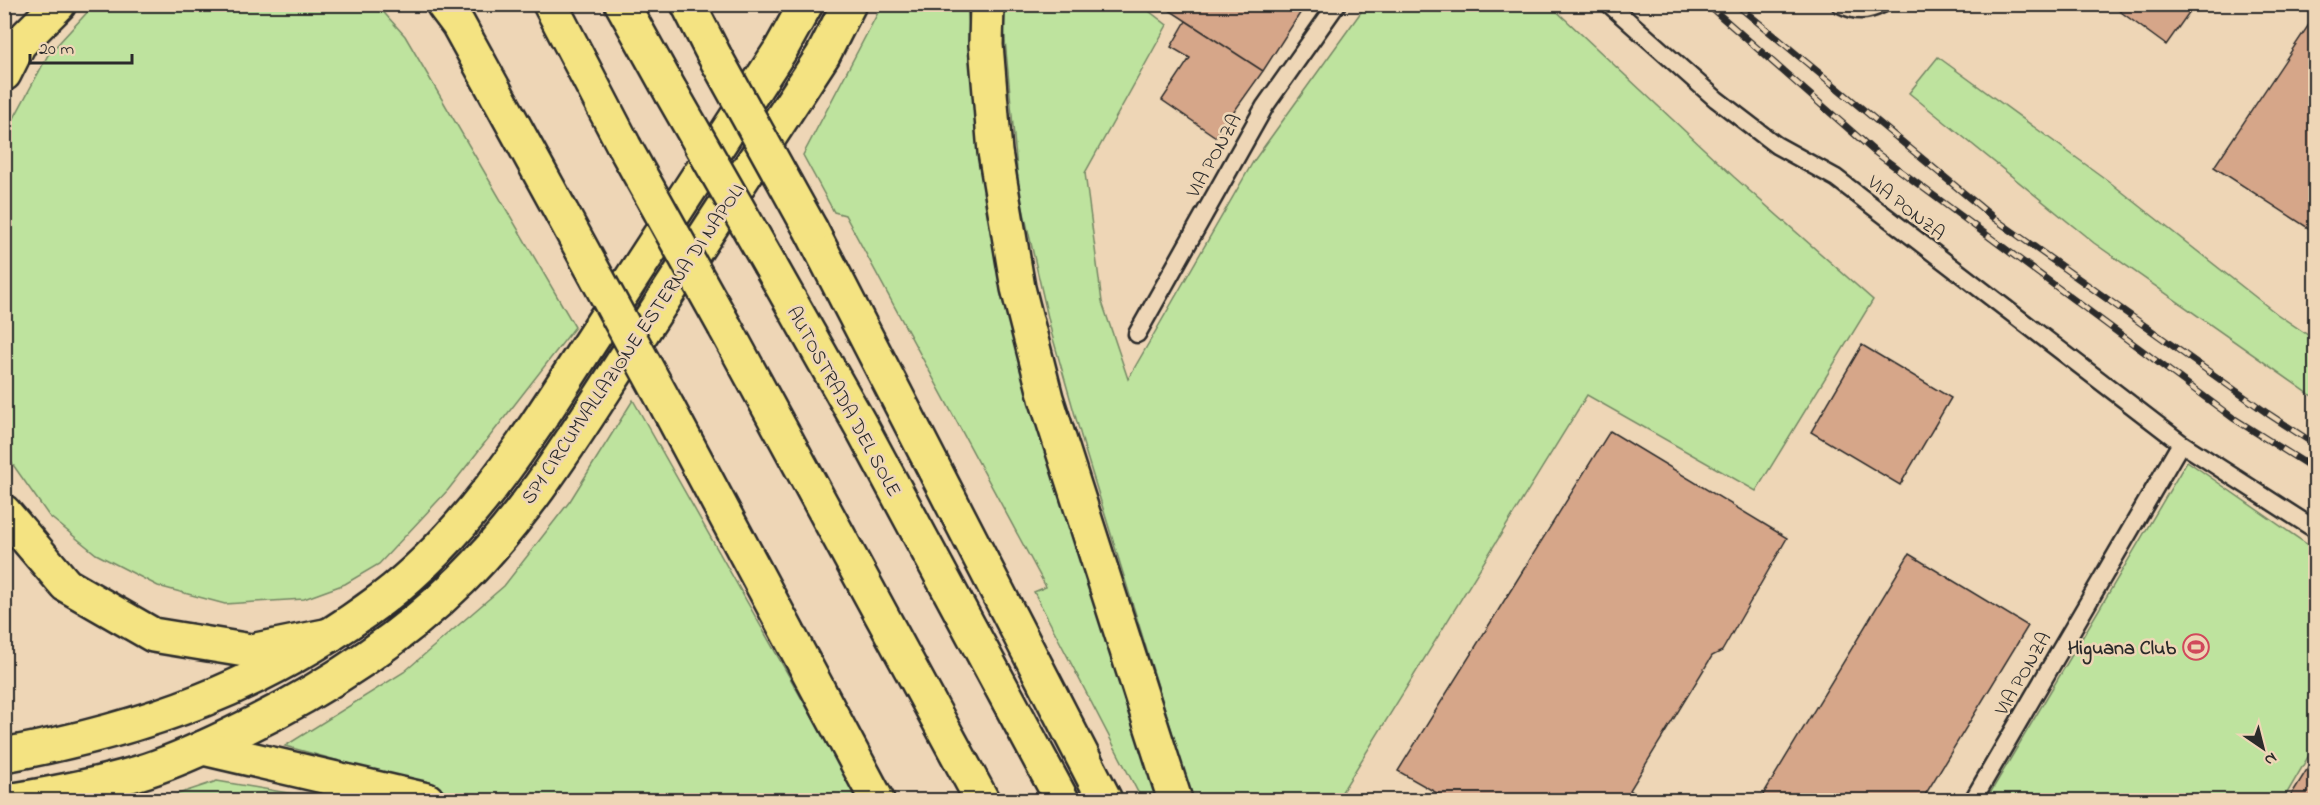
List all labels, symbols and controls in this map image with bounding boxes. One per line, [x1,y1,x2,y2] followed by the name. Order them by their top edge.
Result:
[30,27,132,65] scale bar
[39,37,74,63] text: 20 m
[1180,109,1250,204] street label: VIA PONZA
[1859,169,1951,249] street label: VIA PONZA
[515,178,753,511] street label: SP1 CIRCUMVALLAZIONE ESTERNA DI NAPOLI
[778,302,907,503] street label: AUTOSTRADA DEL SOLE
[1988,627,2060,722] street label: VIA PONZA
[2181,632,2211,662] sports icon: Higuana Club
[2068,635,2176,665] place label: Higuana Club
[2233,718,2293,778] north arrow
[2259,746,2282,772] text: N

